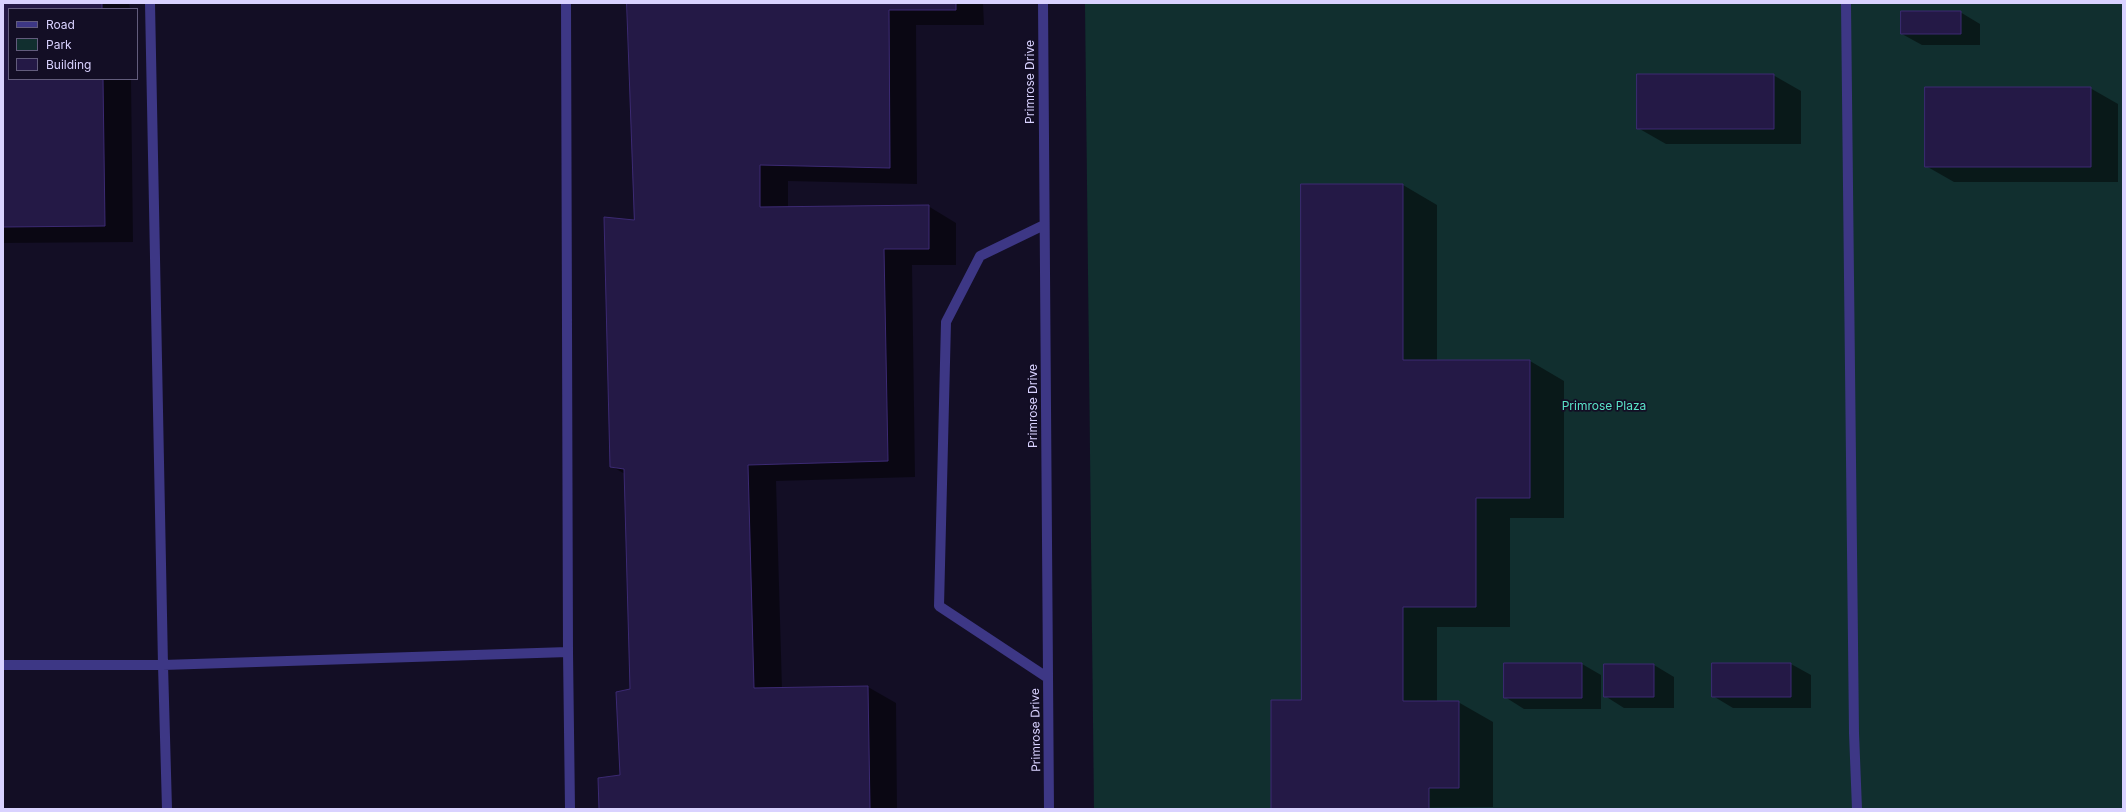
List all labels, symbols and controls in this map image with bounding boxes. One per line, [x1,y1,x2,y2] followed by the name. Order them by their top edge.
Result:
[8,8,138,80] legend
[46,17,75,32] text: Road
[46,37,72,52] text: Park
[1023,40,1037,124] street label: Primrose Drive
[46,57,91,72] text: Building
[1026,364,1040,448] street label: Primrose Drive
[1562,399,1646,413] park label: Primrose Plaza
[1028,688,1044,772] street label: Primrose Drive

